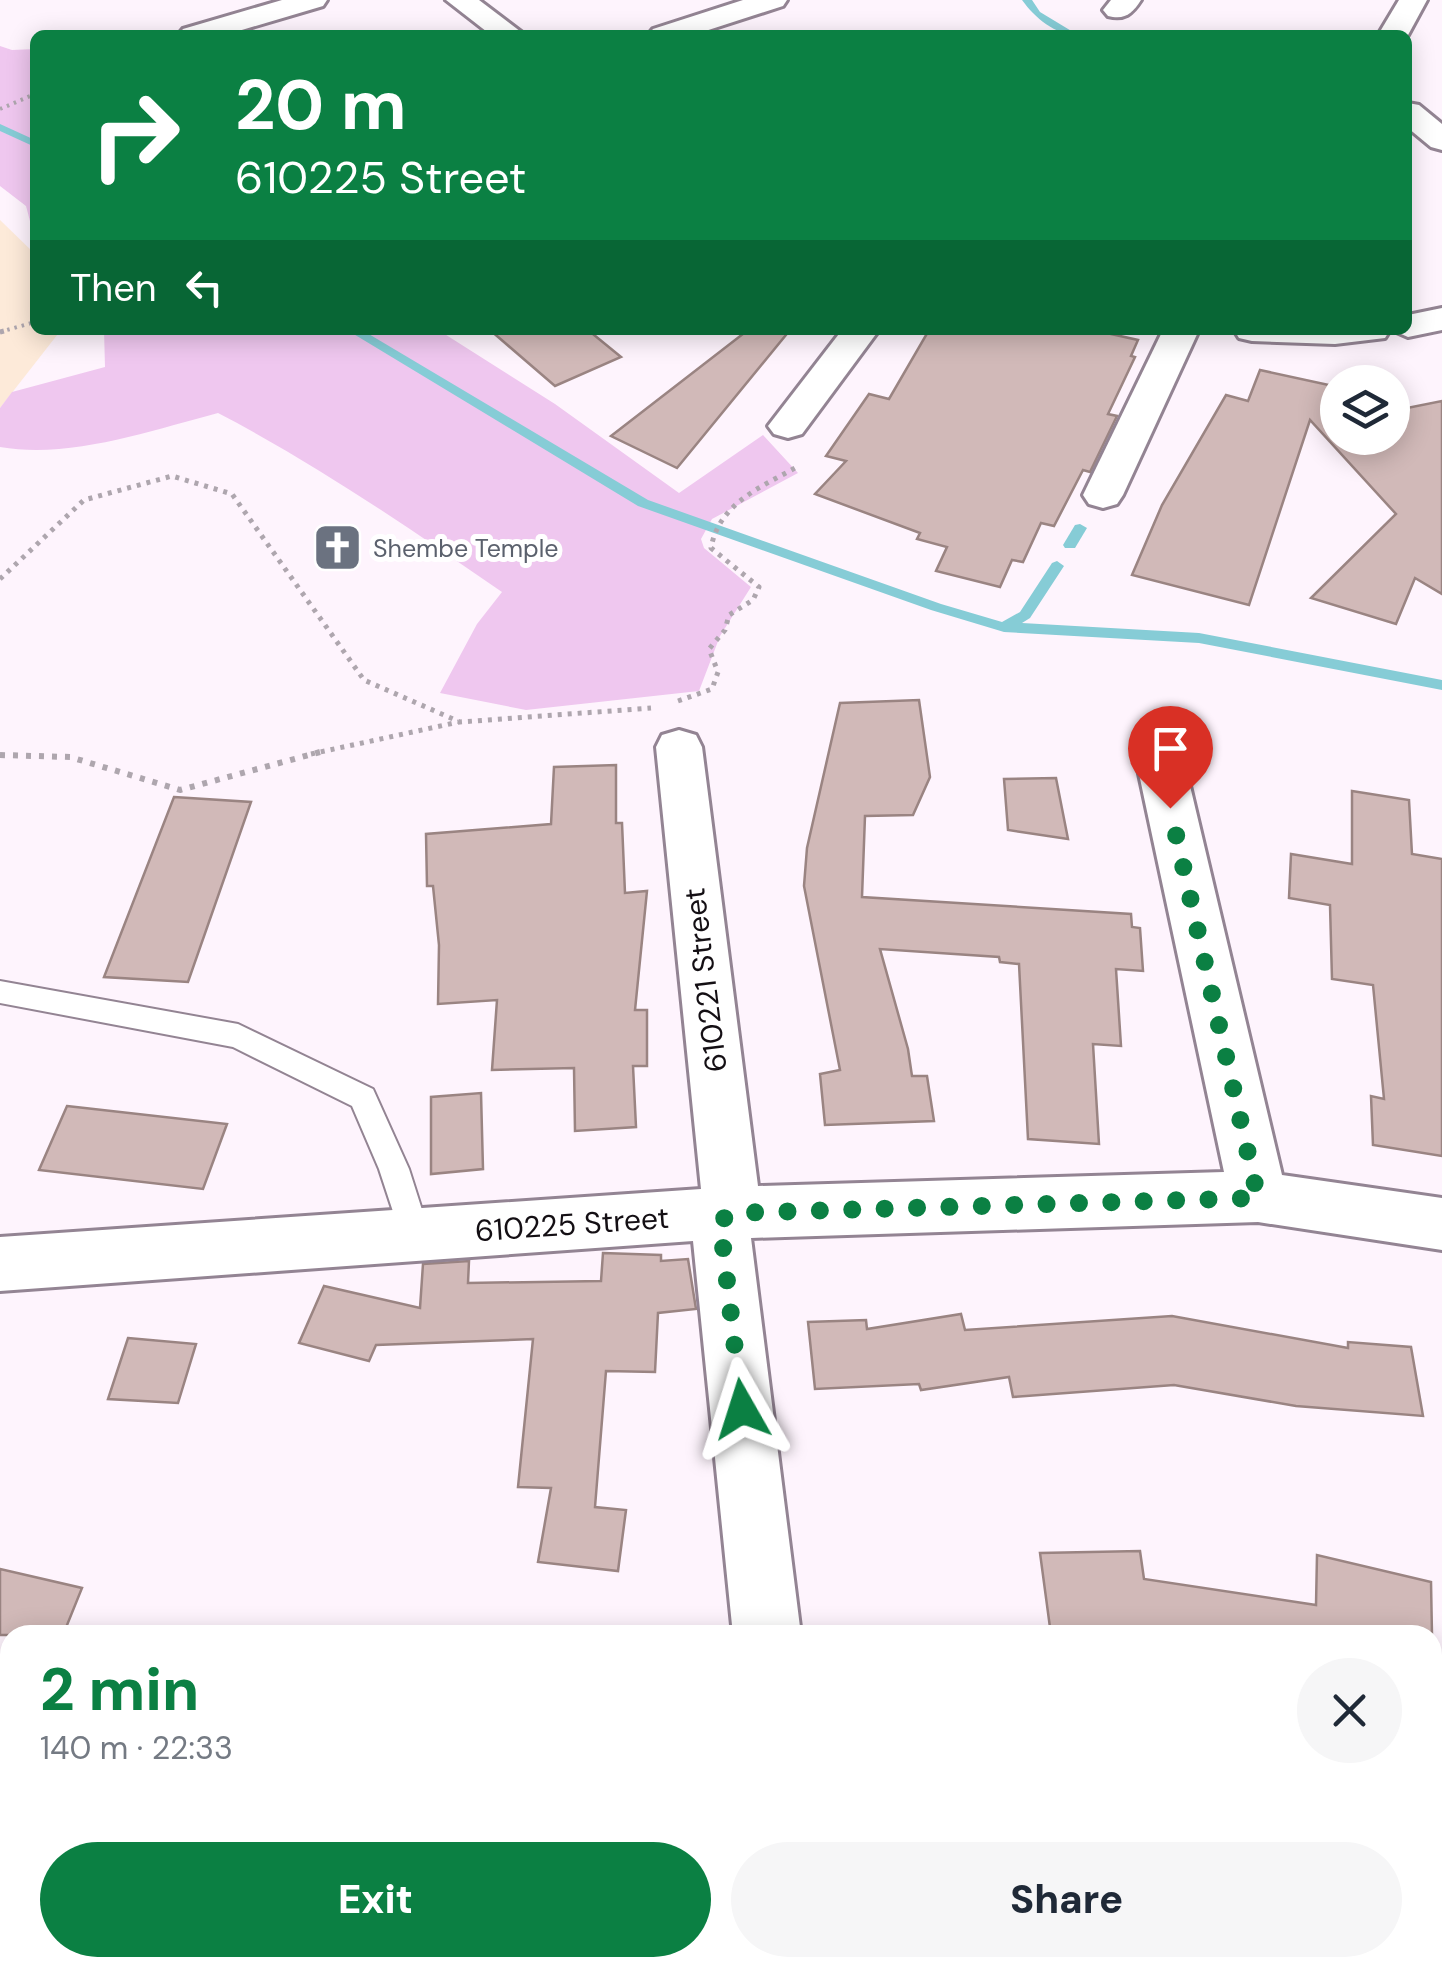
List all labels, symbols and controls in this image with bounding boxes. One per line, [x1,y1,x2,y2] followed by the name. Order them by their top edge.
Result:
[235,60,407,151] text: 20 m
[70,70,200,200] icon: right
[235,148,526,207] text: 610225 Street
[177,260,232,315] icon: left
[70,263,157,313] text: Then
[1320,365,1410,455] map controls
[1320,365,1410,455] button: layers
[312,522,364,574] church icon: Shembe Temple
[373,532,559,565] place label: Shembe Temple
[1128,706,1213,809] pin
[1143,721,1198,776] icon: arrive
[674,886,736,1074] street label: 610221 Street
[474,1198,670,1250] street label: 610225 Street
[690,1357,794,1461] position arrow
[40,1650,199,1729] text: 2 min
[1297,1658,1402,1763] button: close
[40,1727,233,1769] text: 140 m · 22:33
[40,1842,711,1957] button: Exit
[731,1842,1402,1957] button: Share

